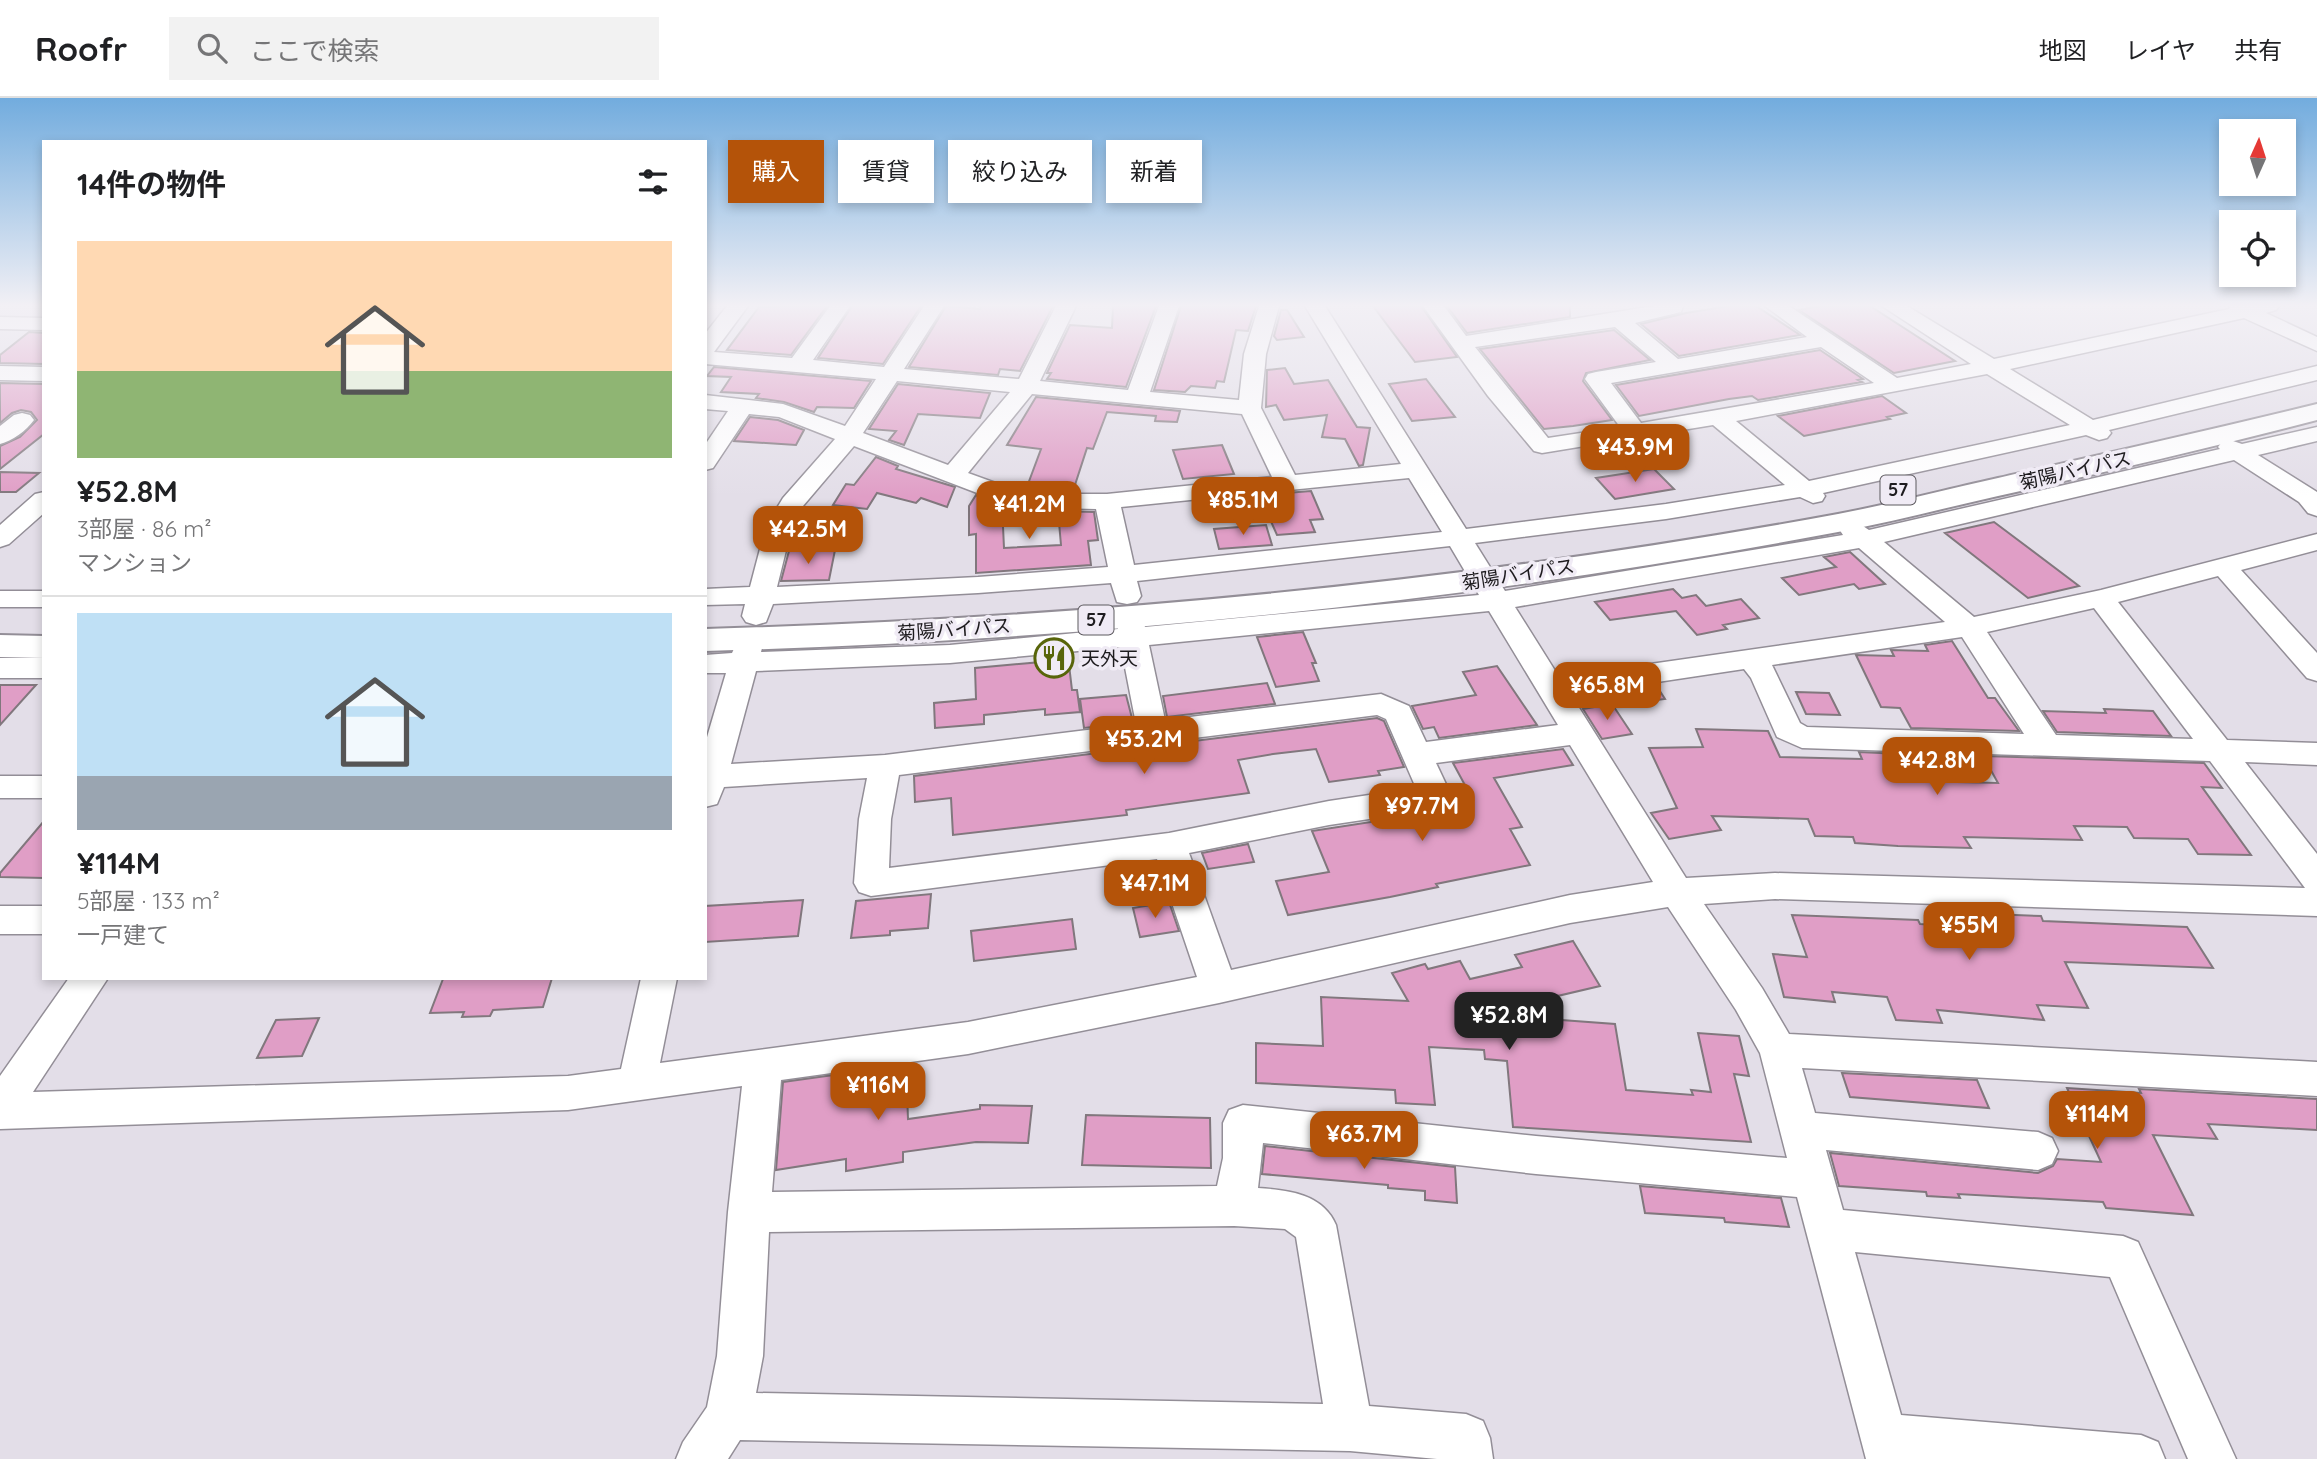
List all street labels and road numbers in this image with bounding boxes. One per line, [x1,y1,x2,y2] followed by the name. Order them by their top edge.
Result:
[2017,446,2133,494] street label: 菊陽バイパス
[1881,476,1916,504] road number: 57
[1460,553,1576,595] street label: 菊陽バイパス
[1078,606,1114,634] road number: 57
[896,613,1012,645] street label: 菊陽バイパス

